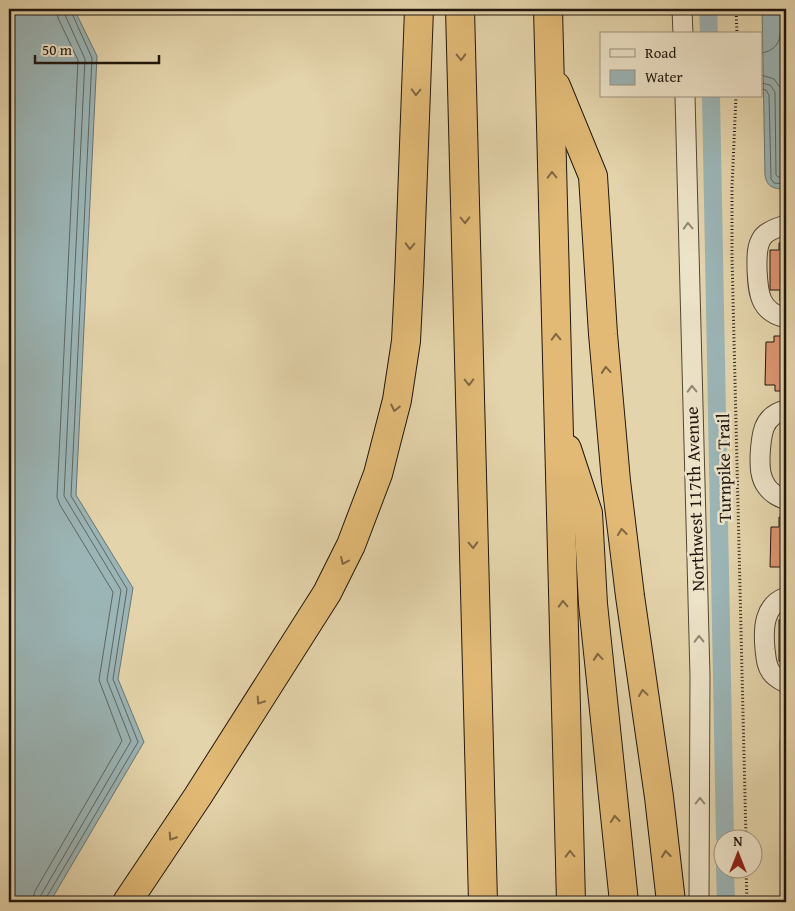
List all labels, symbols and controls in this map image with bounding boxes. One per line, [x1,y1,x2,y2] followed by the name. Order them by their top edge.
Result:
[35,32,159,64] scale bar
[600,32,762,98] legend
[42,39,73,60] text: 50 m
[645,42,676,63] text: Road
[456,54,466,62] one-way arrow
[645,66,683,87] text: Water
[411,89,421,97] one-way arrow
[547,171,557,178] one-way arrow
[460,216,470,224] one-way arrow
[683,222,694,230] one-way arrow
[405,243,416,251] one-way arrow
[551,333,562,341] one-way arrow
[600,366,611,374] one-way arrow
[464,379,474,387] one-way arrow
[687,384,698,392] one-way arrow
[390,403,401,412] one-way arrow
[678,406,711,592] street label: Northwest 117th Avenue
[709,413,738,523] street label: Turnpike Trail
[617,527,628,535] one-way arrow
[468,542,478,549] one-way arrow
[339,556,350,565] one-way arrow
[558,599,568,607] one-way arrow
[694,634,704,642] one-way arrow
[592,653,603,661] one-way arrow
[639,689,649,697] one-way arrow
[257,695,266,704] one-way arrow
[695,797,705,804] one-way arrow
[610,815,621,823] one-way arrow
[712,828,762,878] north arrow
[733,831,743,851] text: N
[168,832,178,841] one-way arrow
[565,849,575,857] one-way arrow
[661,849,672,857] one-way arrow

